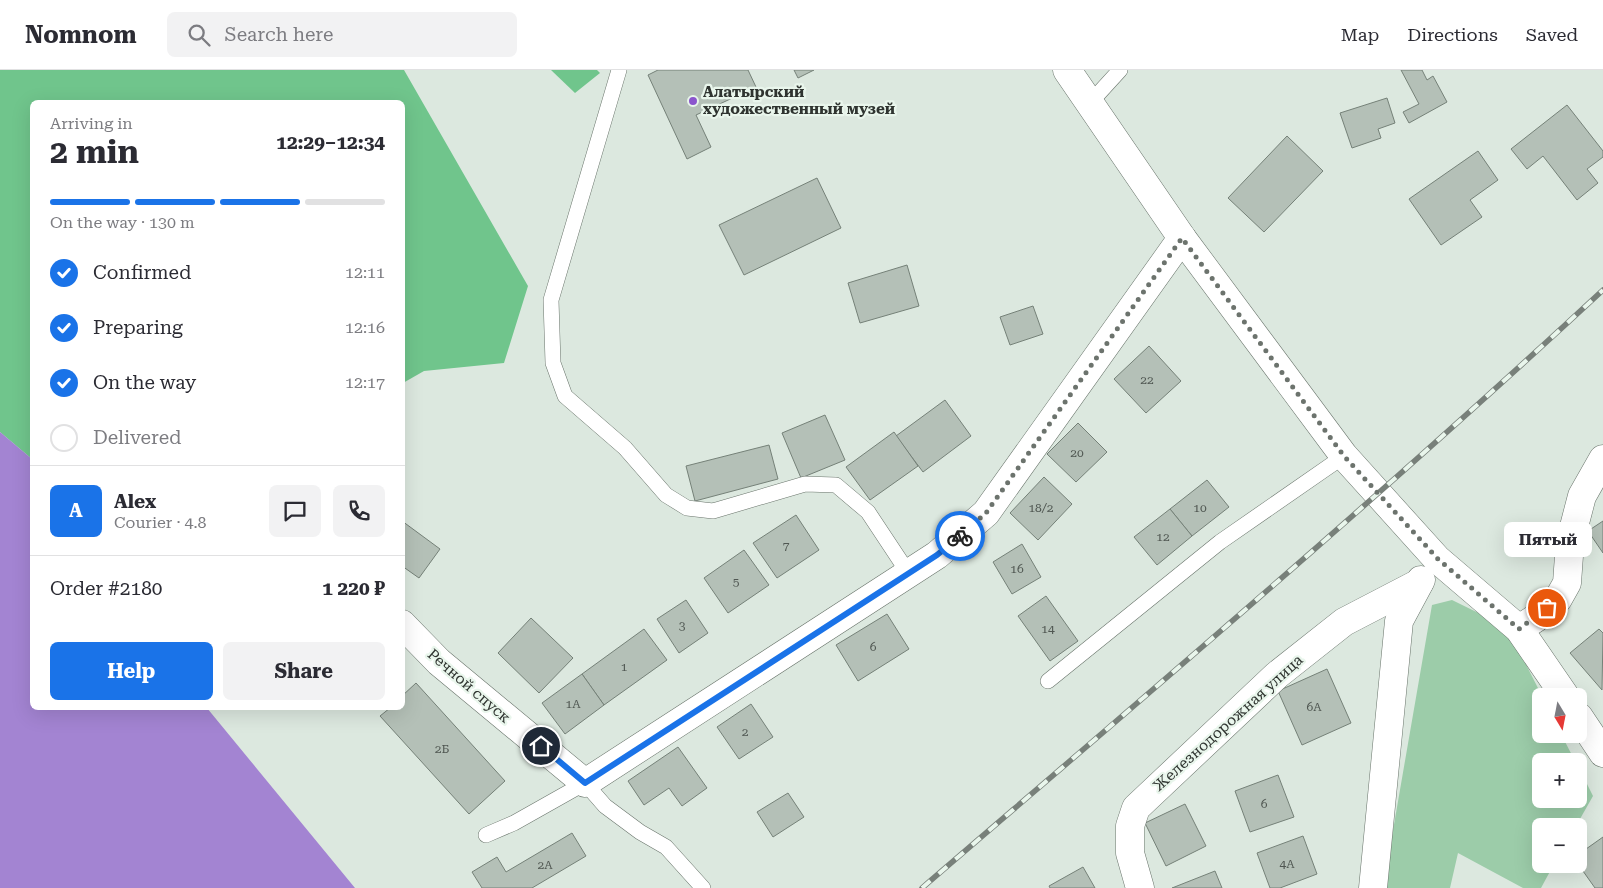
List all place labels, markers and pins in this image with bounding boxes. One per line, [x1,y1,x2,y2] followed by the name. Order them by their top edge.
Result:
[703,83,895,118] place label: Алатырский художественный музей
[687,95,699,107] marker: Алатырский художественный музей
[1503,523,1591,558] callout: Пятый
[1526,587,1568,629] pin
[520,725,562,767] pin

